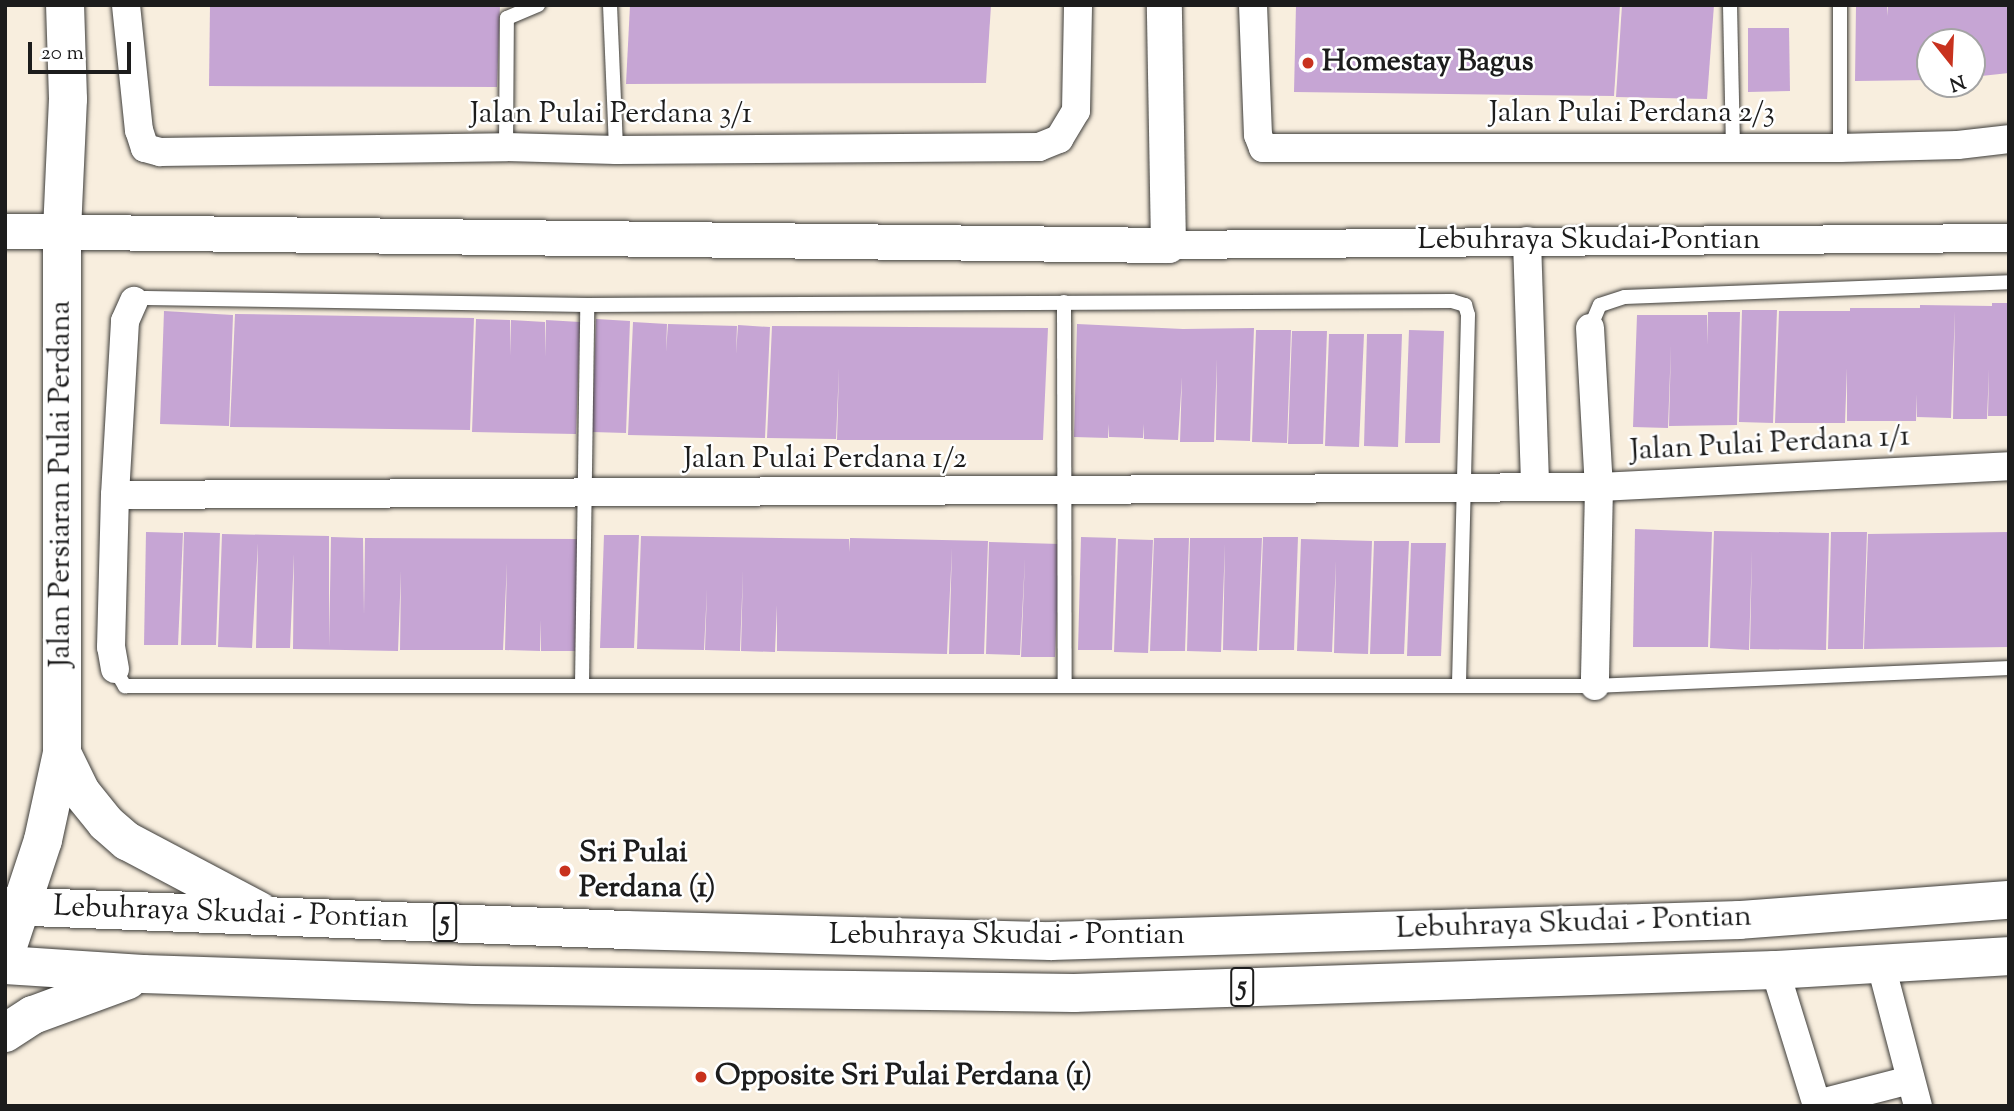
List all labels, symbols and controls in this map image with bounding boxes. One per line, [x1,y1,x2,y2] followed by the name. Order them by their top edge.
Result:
[32,28,135,72] scale bar
[1916,28,1986,98] north arrow
[41,39,84,69] text: 20 m
[1322,45,1533,81] place label: Homestay Bagus
[1300,55,1316,71] marker: Homestay Bagus
[1946,66,1968,97] text: N
[1489,96,1775,132] street label: Jalan Pulai Perdana 2/3
[470,97,752,133] street label: Jalan Pulai Perdana 3/1
[1418,223,1760,259] street label: Lebuhraya Skudai-Pontian
[44,301,80,667] street label: Jalan Persiaran Pulai Perdana
[1629,420,1911,470] street label: Jalan Pulai Perdana 1/1
[683,442,967,478] street label: Jalan Pulai Perdana 1/2
[579,836,715,906] place label: Sri Pulai Perdana (1)
[557,863,573,879] marker: Sri Pulai Perdana (1)
[53,890,409,938] street label: Lebuhraya Skudai - Pontian
[433,898,457,946] road number: 5
[1396,900,1752,948] street label: Lebuhraya Skudai - Pontian
[829,918,1185,954] street label: Lebuhraya Skudai - Pontian
[1230,962,1254,1012] road number: 5
[715,1059,1092,1095] place label: Opposite Sri Pulai Perdana (1)
[693,1069,709,1085] marker: Opposite Sri Pulai Perdana (1)

